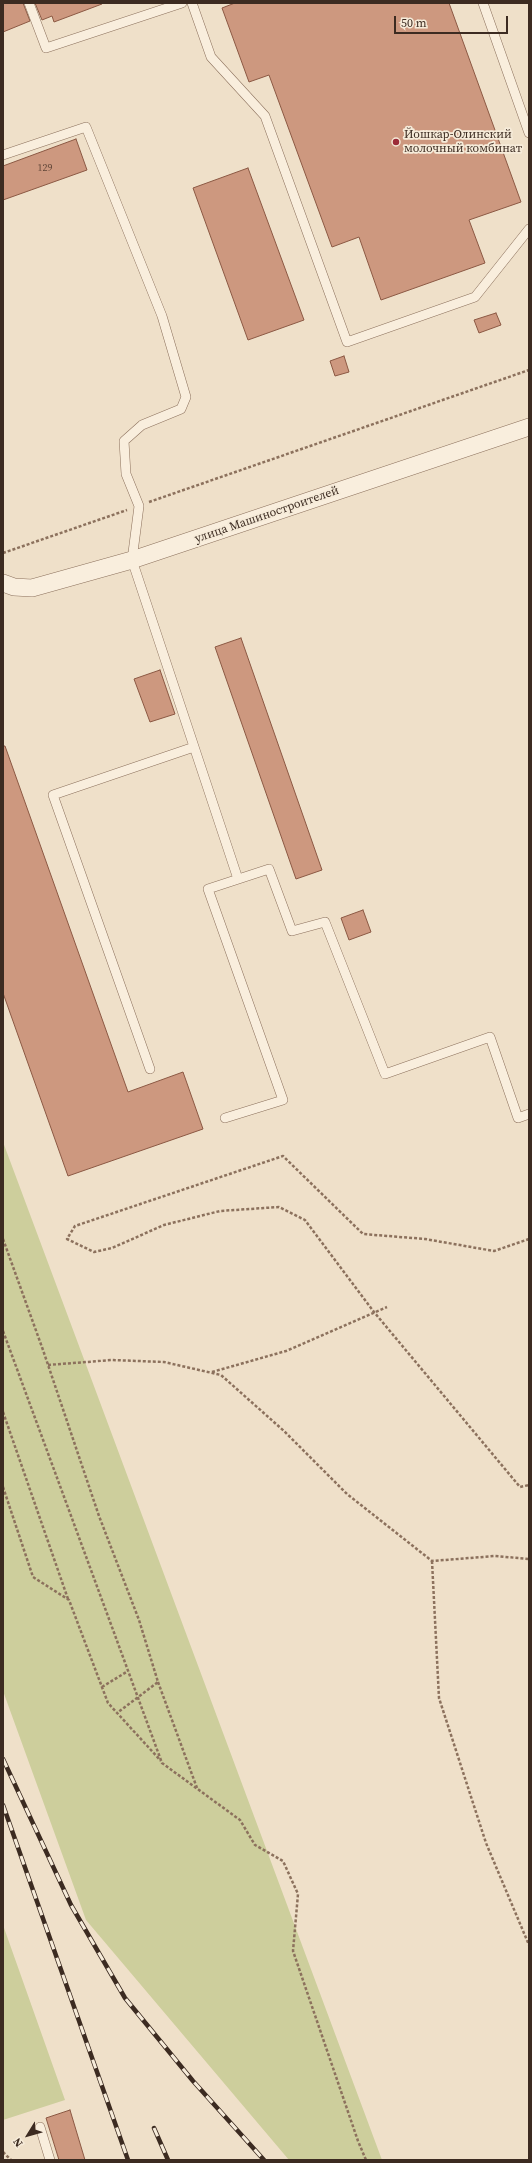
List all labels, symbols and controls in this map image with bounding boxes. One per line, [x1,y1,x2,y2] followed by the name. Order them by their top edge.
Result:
[396,8,510,34] scale bar
[401,15,427,31] text: 50 m
[404,128,522,156] place label: Йошкар-Олинский молочный комбинат
[391,137,401,147] marker: Йошкар-Олинский молочный комбинат
[38,162,52,174] house number: 129
[193,484,341,546] street label: улица Машиностроителей
[8,2115,48,2155] north arrow
[10,2135,26,2150] text: N

